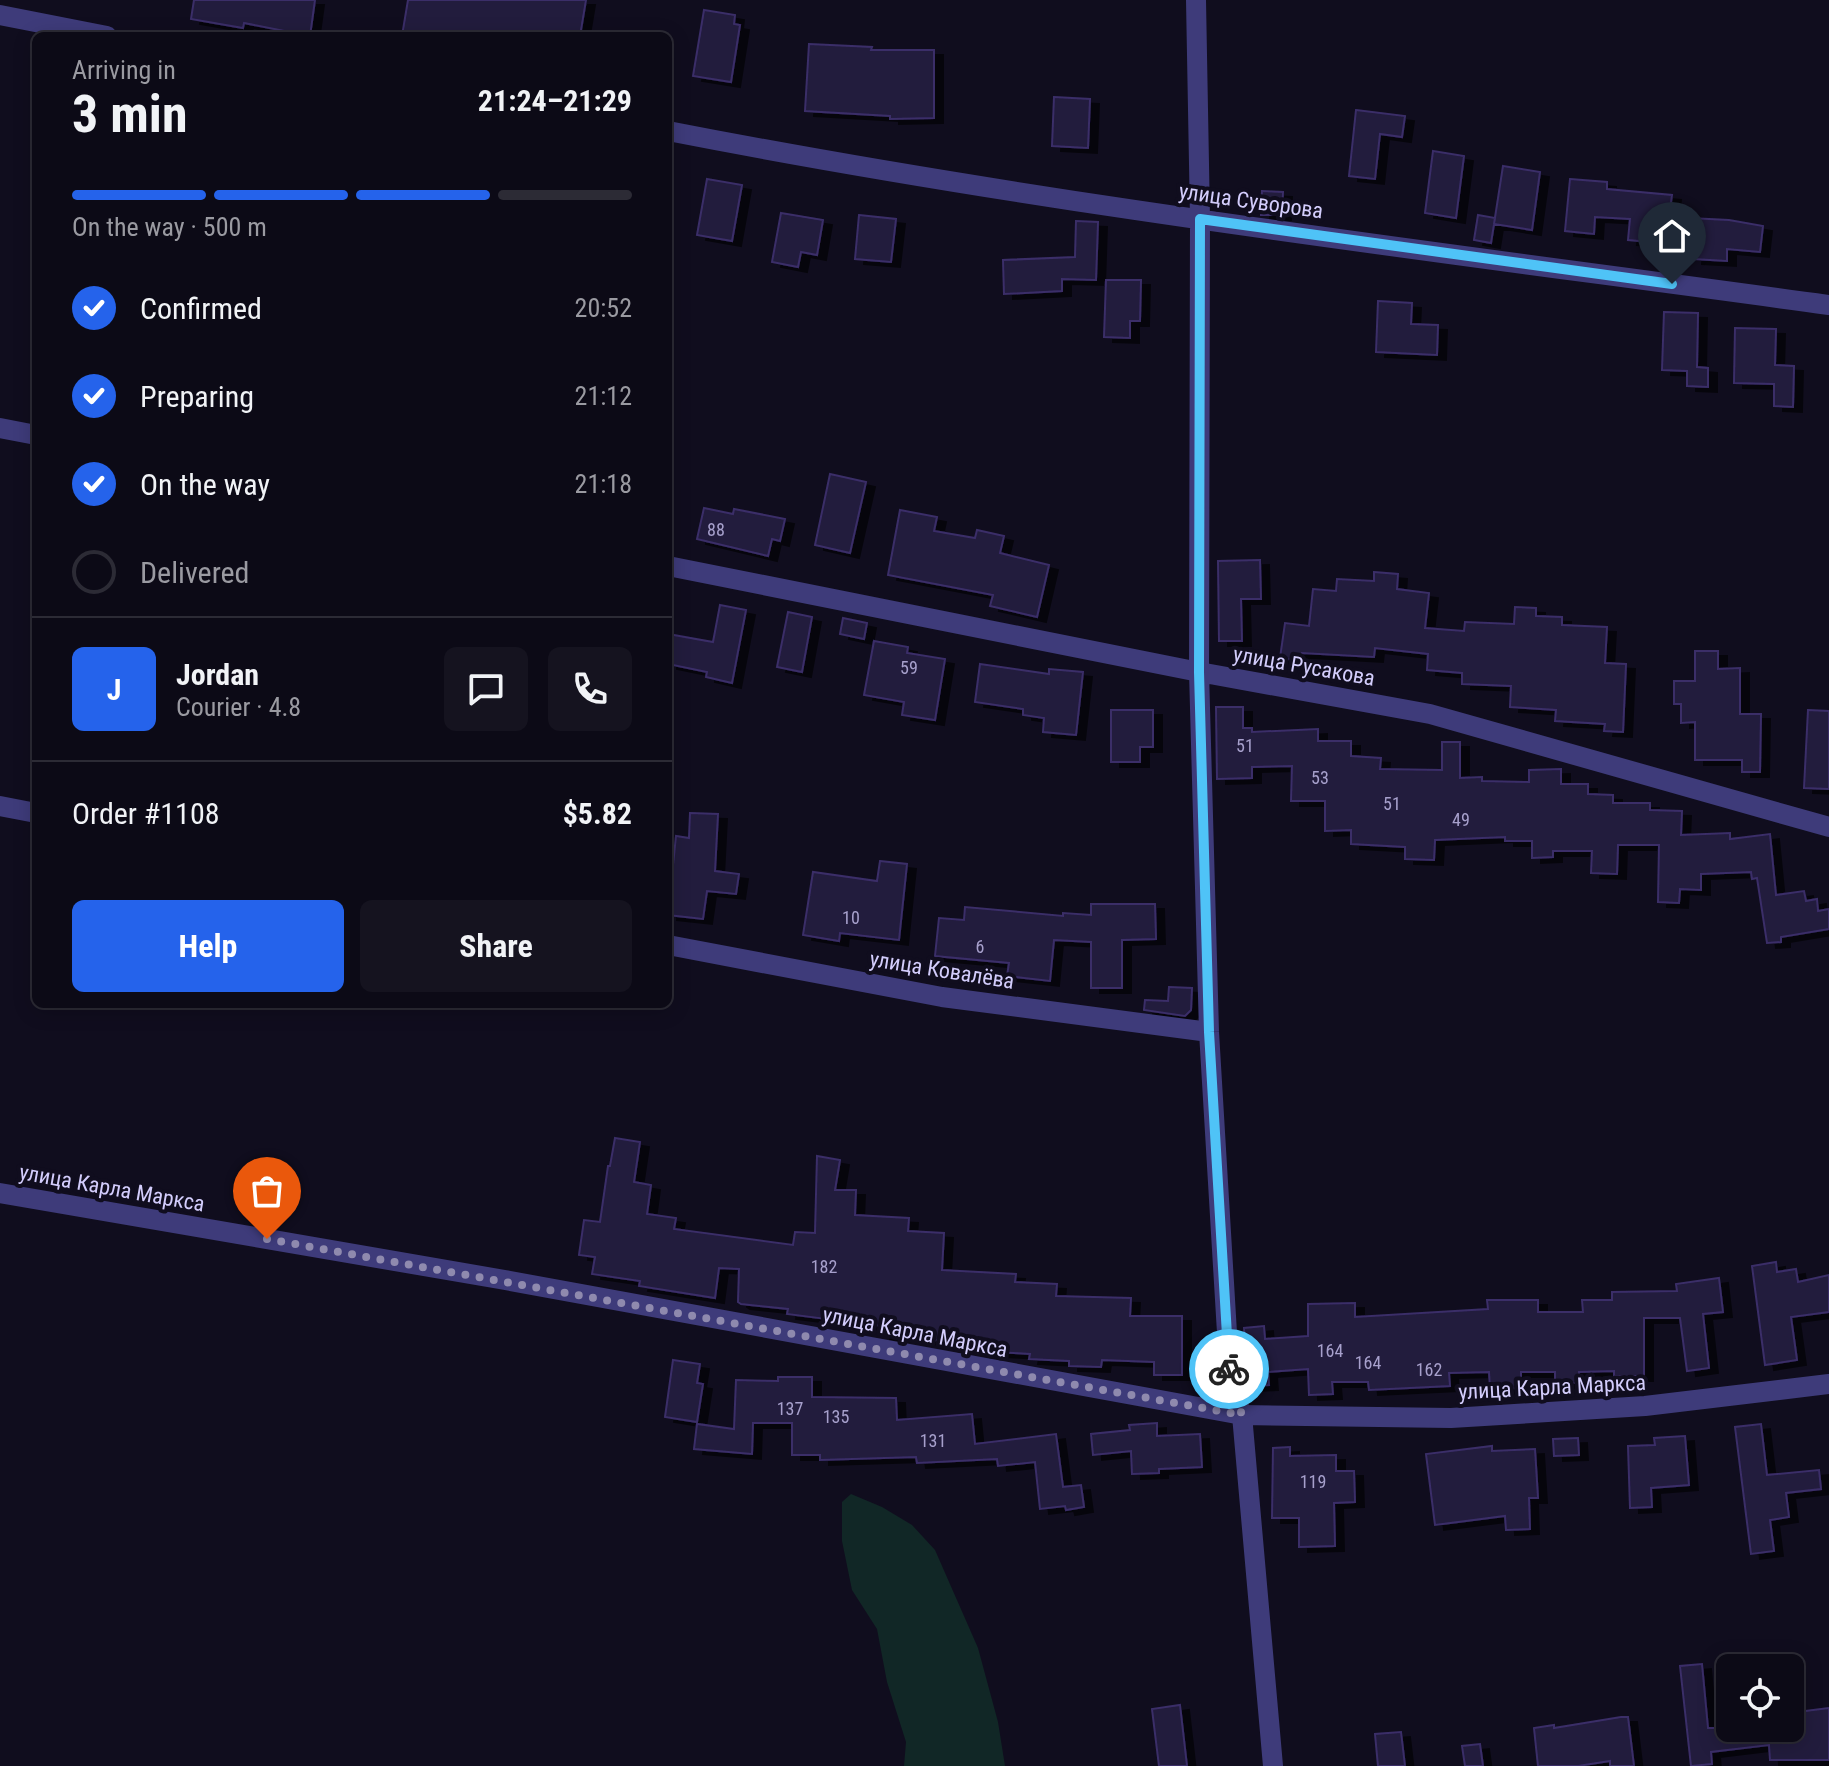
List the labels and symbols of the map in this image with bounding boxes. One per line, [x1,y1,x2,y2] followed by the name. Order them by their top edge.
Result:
[1177,178,1325,224] street label: улица Суворова
[1638,202,1706,284] pin
[707,519,725,540] house number: 88
[1231,641,1377,691] street label: улица Русакова
[900,657,918,678] house number: 59
[1236,735,1254,756] house number: 51
[1311,767,1329,788] house number: 53
[1383,793,1401,814] house number: 51
[1452,809,1470,830] house number: 49
[842,907,860,928] house number: 10
[976,936,984,957] house number: 6
[868,946,1016,994] street label: улица Ковалёва
[233,1157,301,1239] pin
[17,1159,207,1217] street label: улица Карла Маркса
[811,1256,837,1277] house number: 182
[820,1302,1010,1362] street label: улица Карла Маркса
[1189,1329,1269,1409] courier
[1317,1340,1343,1361] house number: 164
[1355,1352,1381,1373] house number: 164
[1416,1359,1442,1380] house number: 162
[1458,1370,1646,1404] street label: улица Карла Маркса
[777,1398,803,1419] house number: 137
[823,1406,849,1427] house number: 135
[920,1430,946,1451] house number: 131
[1300,1471,1326,1492] house number: 119

